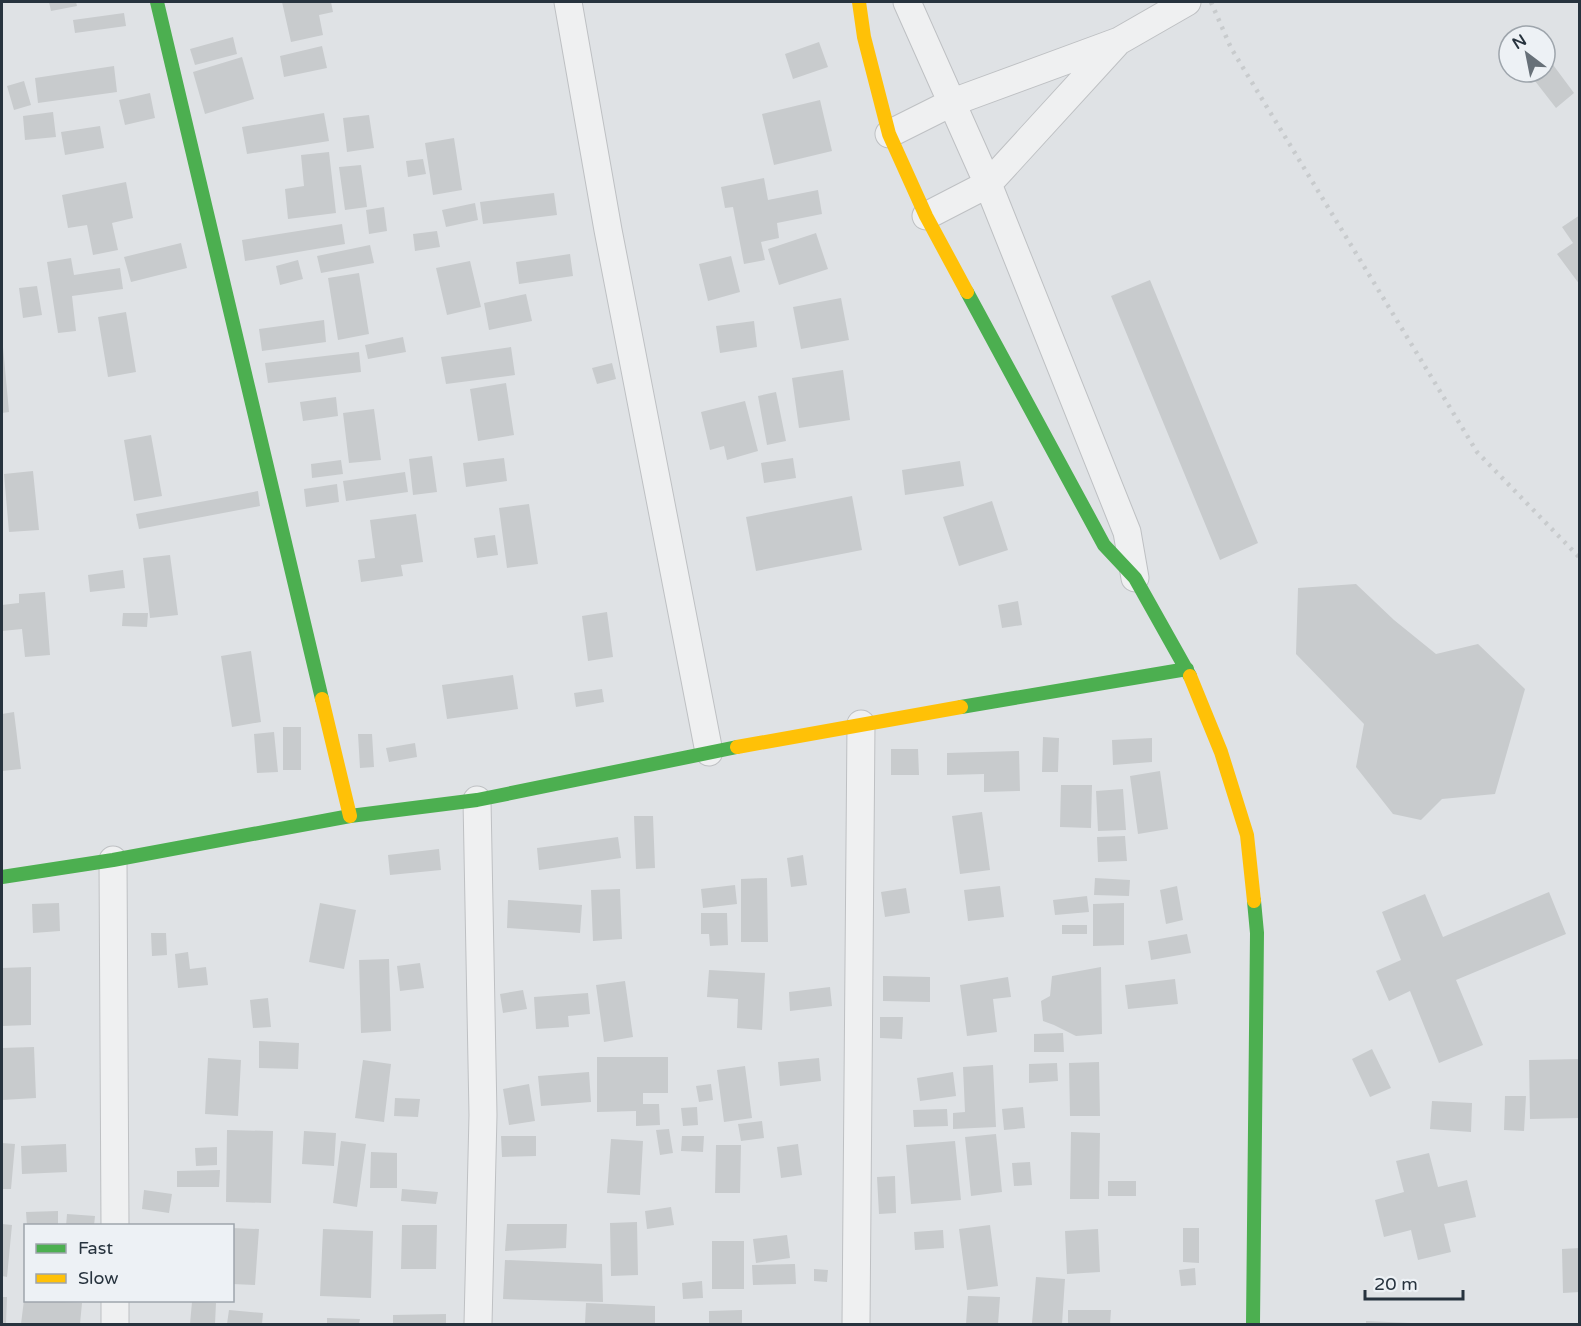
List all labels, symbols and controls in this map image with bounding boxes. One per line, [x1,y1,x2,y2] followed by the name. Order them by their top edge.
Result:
[1497,24,1557,84] north arrow
[1509,30,1530,54] text: N
[24,1224,234,1302] legend
[78,1237,113,1259] text: Fast
[1365,1263,1462,1301] scale bar
[78,1267,119,1289] text: Slow
[1374,1273,1418,1295] text: 20 m

